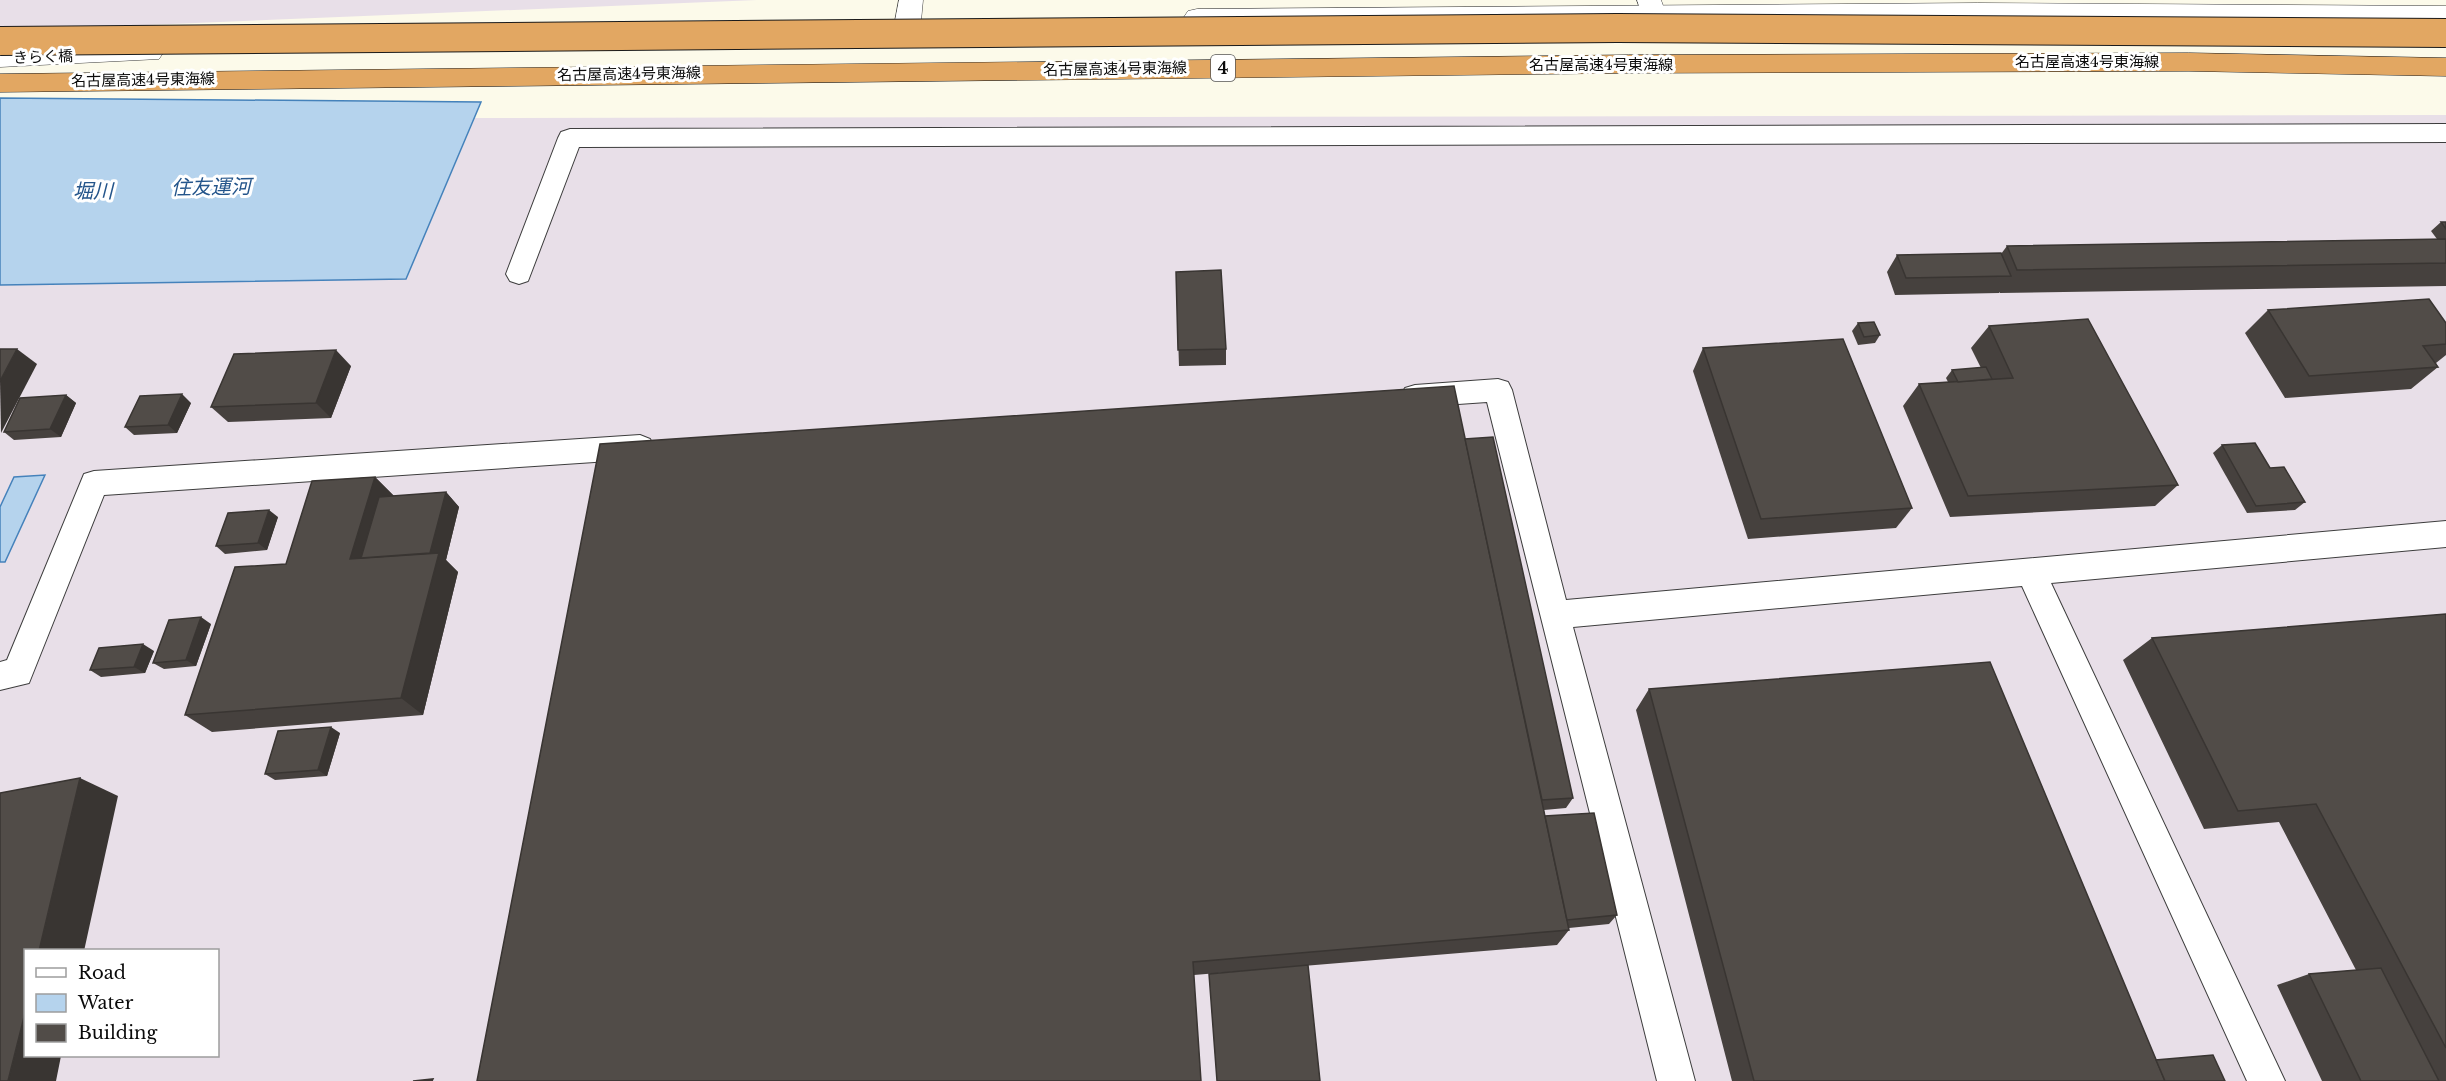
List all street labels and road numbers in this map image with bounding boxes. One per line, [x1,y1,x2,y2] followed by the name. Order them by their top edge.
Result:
[13,46,73,67] street label: きらく橋
[2015,52,2159,71] street label: 名古屋高速4号東海線
[1211,55,1235,81] road number: 4
[1529,55,1673,74] street label: 名古屋高速4号東海線
[1043,58,1187,79] street label: 名古屋高速4号東海線
[557,63,701,84] street label: 名古屋高速4号東海線
[71,69,215,90] street label: 名古屋高速4号東海線

